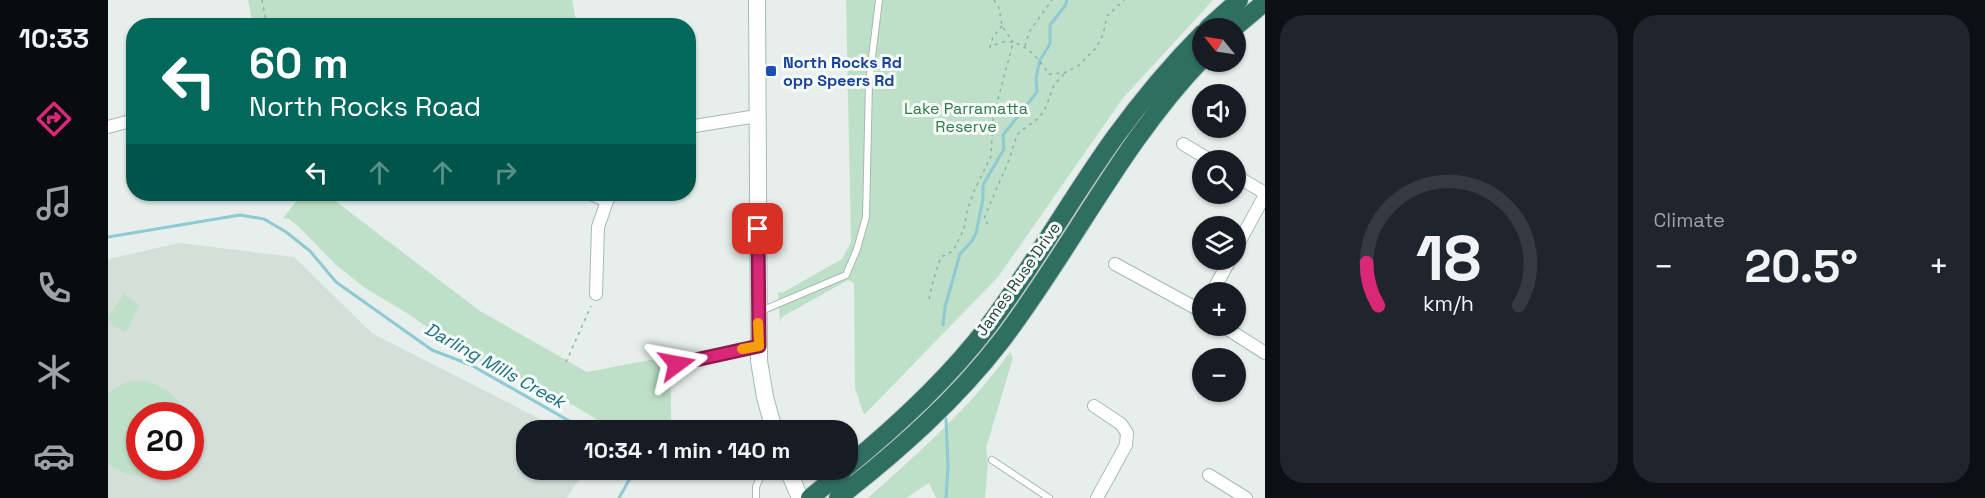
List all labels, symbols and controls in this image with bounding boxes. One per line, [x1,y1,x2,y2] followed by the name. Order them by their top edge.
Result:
[1192,18,1246,72] north arrow
[1192,18,1246,402] map controls
[19,21,89,56] text: 10:33
[249,37,349,90] text: 60 m
[150,42,228,120] icon: left
[783,52,902,91] place label: North Rocks Rd opp Speers Rd
[764,64,778,78] marker: North Rocks Rd opp Speers Rd
[1192,84,1246,138] button: sound
[249,89,481,124] text: North Rocks Road
[33,98,75,140] icon: directions
[904,98,1028,137] park label: Lake Parramatta Reserve
[1192,150,1246,204] button: search
[300,156,333,189] icon: left
[363,156,396,189] icon: ahead
[426,156,459,189] icon: ahead
[489,156,522,189] icon: right
[33,182,75,224] icon: music
[732,203,783,254] pin
[1654,207,1725,233] text: Climate
[741,212,774,245] icon: arrive
[1192,216,1246,270] button: layers
[971,218,1065,340] street label: James Ruse Drive
[1416,219,1482,298] text: 18
[1745,238,1858,295] text: 20.5°
[1654,246,1674,288] text: −
[1929,246,1949,288] text: +
[33,267,75,309] icon: phone
[1192,282,1246,336] button: +
[1423,290,1474,317] text: km/h
[421,317,571,414] water label: Darling Mills Creek
[645,332,709,396] position arrow
[1192,348,1246,402] button: −
[33,351,75,393] icon: climate
[126,402,204,480] speed limit sign: 20
[33,435,75,477] icon: car
[584,436,790,464] text: 10:34 · 1 min · 140 m

